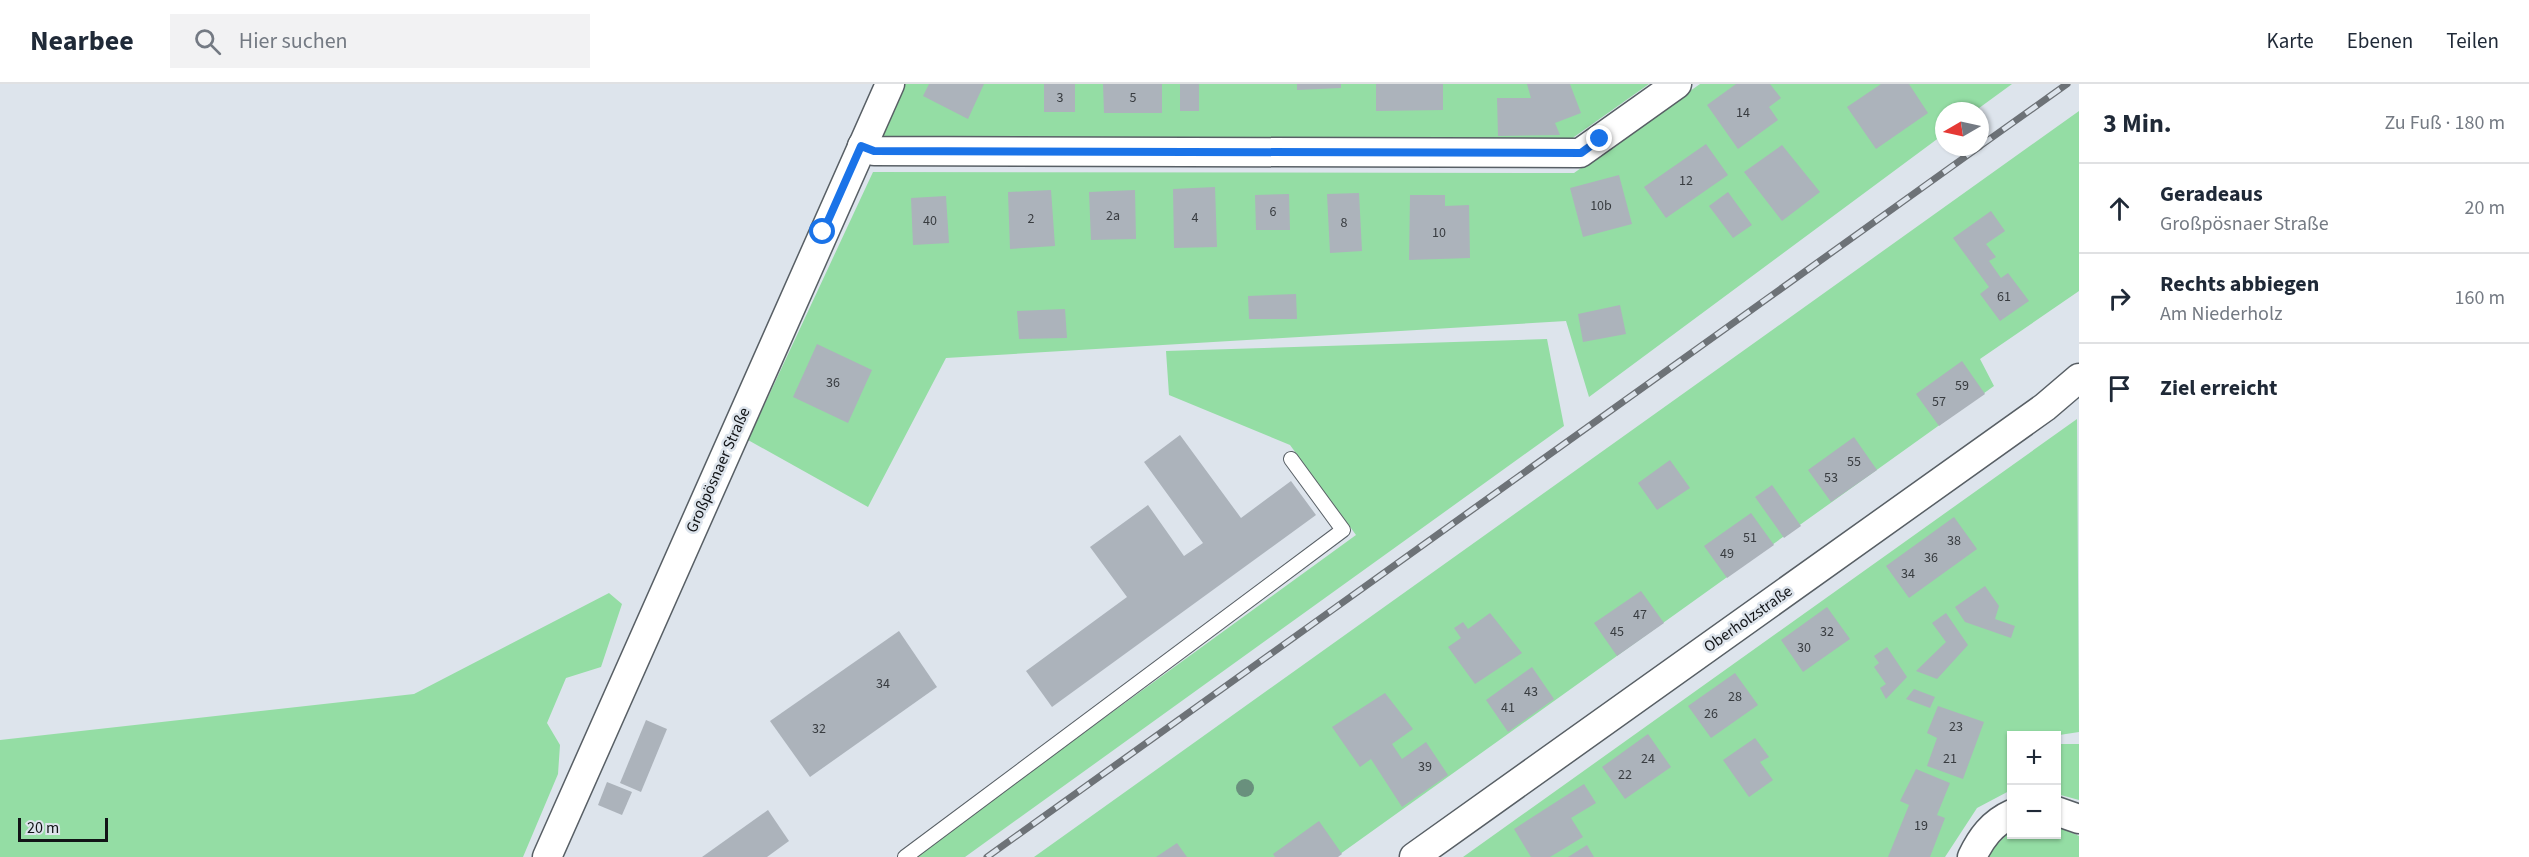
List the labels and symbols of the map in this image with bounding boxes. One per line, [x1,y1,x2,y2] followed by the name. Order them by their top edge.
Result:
[1057,88,1064,108] house number: 3
[1130,88,1137,108] house number: 5
[1935,102,1989,156] north arrow
[1736,103,1750,123] house number: 14
[1586,125,1612,151] route end
[1679,171,1693,191] house number: 12
[1590,196,1612,216] house number: 10b
[1270,202,1277,222] house number: 6
[1106,206,1120,226] house number: 2a
[1192,208,1199,228] house number: 4
[1028,209,1035,229] house number: 2
[923,211,937,231] house number: 40
[1341,213,1348,233] house number: 8
[809,218,835,244] route start
[1432,223,1446,243] house number: 10
[1997,287,2011,307] house number: 61
[826,373,840,393] house number: 36
[1955,376,1969,396] house number: 59
[1932,392,1946,412] house number: 57
[681,404,755,536] street label: Großpösnaer Straße
[1847,452,1861,472] house number: 55
[1824,468,1838,488] house number: 53
[1743,528,1757,548] house number: 51
[1947,531,1961,551] house number: 38
[1720,544,1734,564] house number: 49
[1924,548,1938,568] house number: 36
[1901,564,1915,584] house number: 34
[1699,580,1797,658] street label: Oberholzstraße
[1633,605,1647,625] house number: 47
[1610,622,1624,642] house number: 45
[1820,622,1834,642] house number: 32
[1797,638,1811,658] house number: 30
[876,674,890,694] house number: 34
[1524,682,1538,702] house number: 43
[1728,687,1742,707] house number: 28
[1501,698,1515,718] house number: 41
[1704,704,1718,724] house number: 26
[1949,717,1963,737] house number: 23
[812,719,826,739] house number: 32
[1641,749,1655,769] house number: 24
[1943,749,1957,769] house number: 21
[1418,757,1432,777] house number: 39
[1618,765,1632,785] house number: 22
[18,815,108,842] scale bar
[1914,816,1928,836] house number: 19

